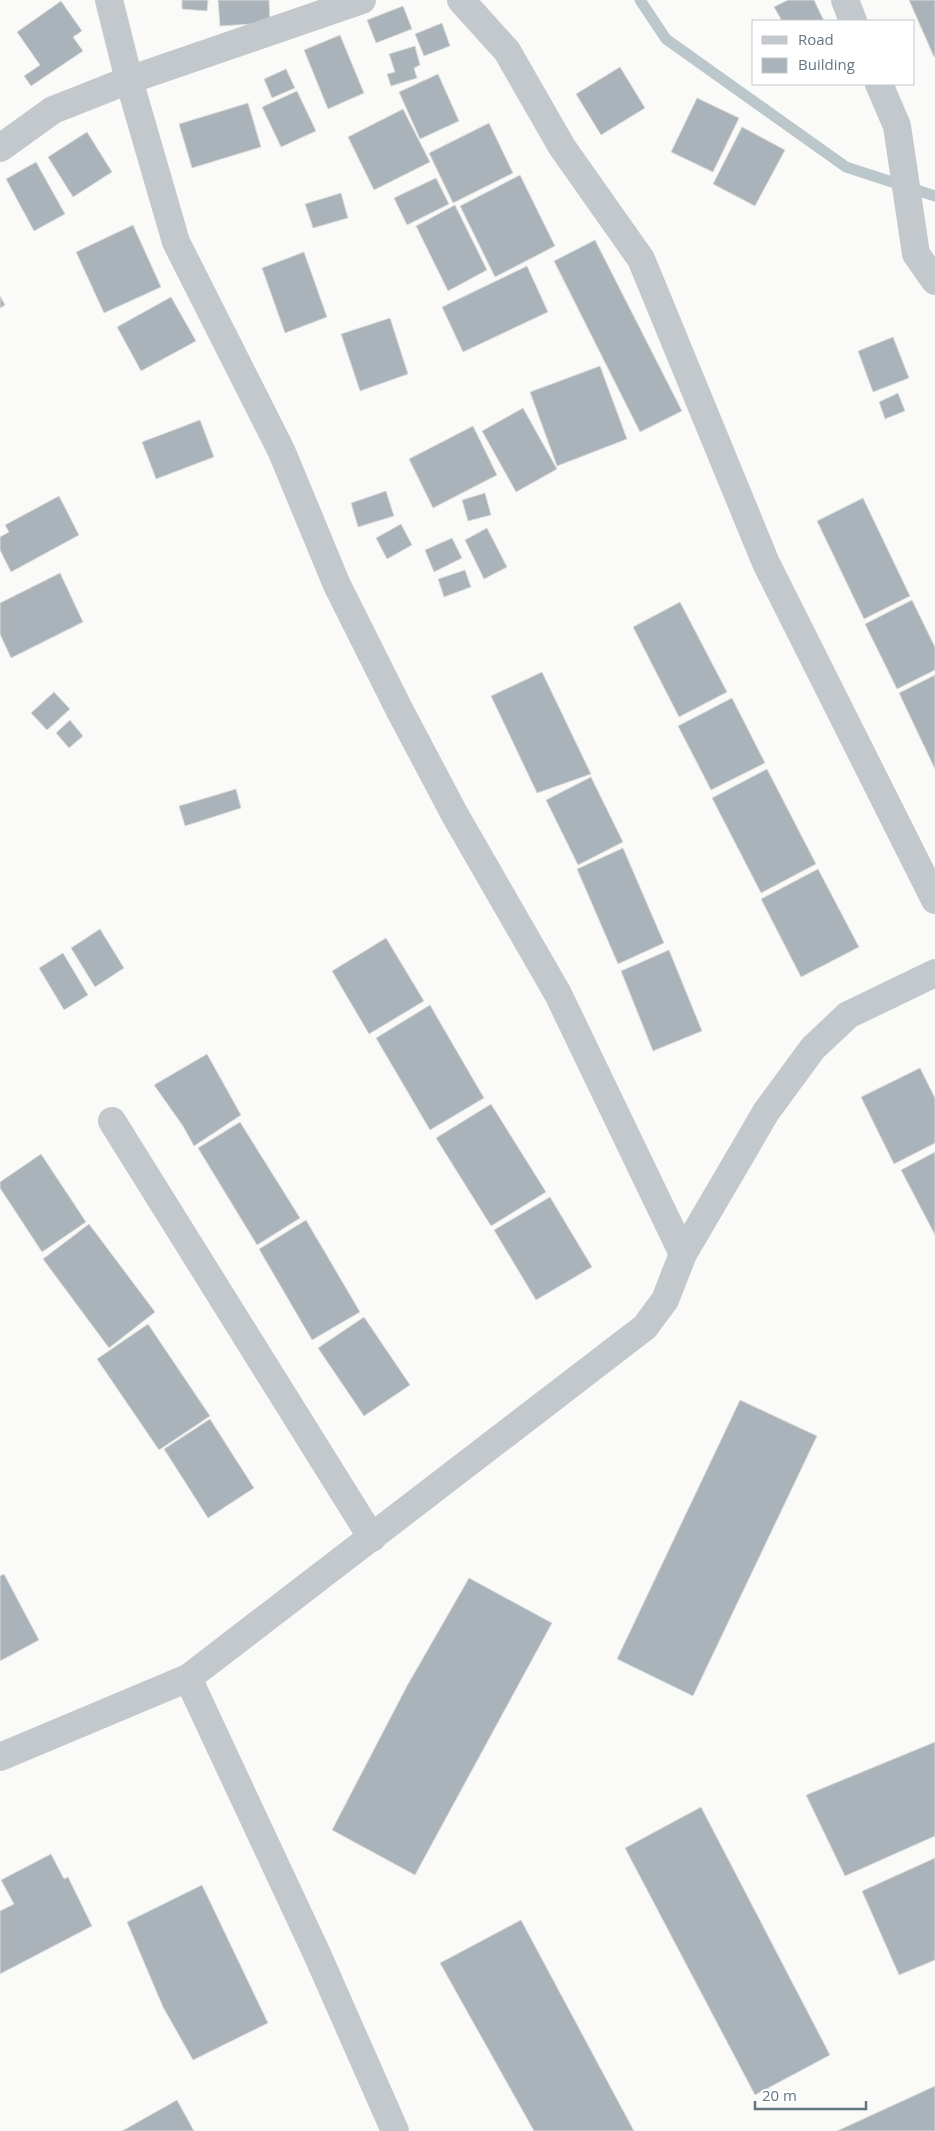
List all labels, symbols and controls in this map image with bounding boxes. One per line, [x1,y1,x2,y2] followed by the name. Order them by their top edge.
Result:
[752,20,915,85] legend
[798,29,834,49] text: Road
[798,54,855,74] text: Building
[755,2078,866,2110] scale bar
[762,2085,797,2105] text: 20 m

